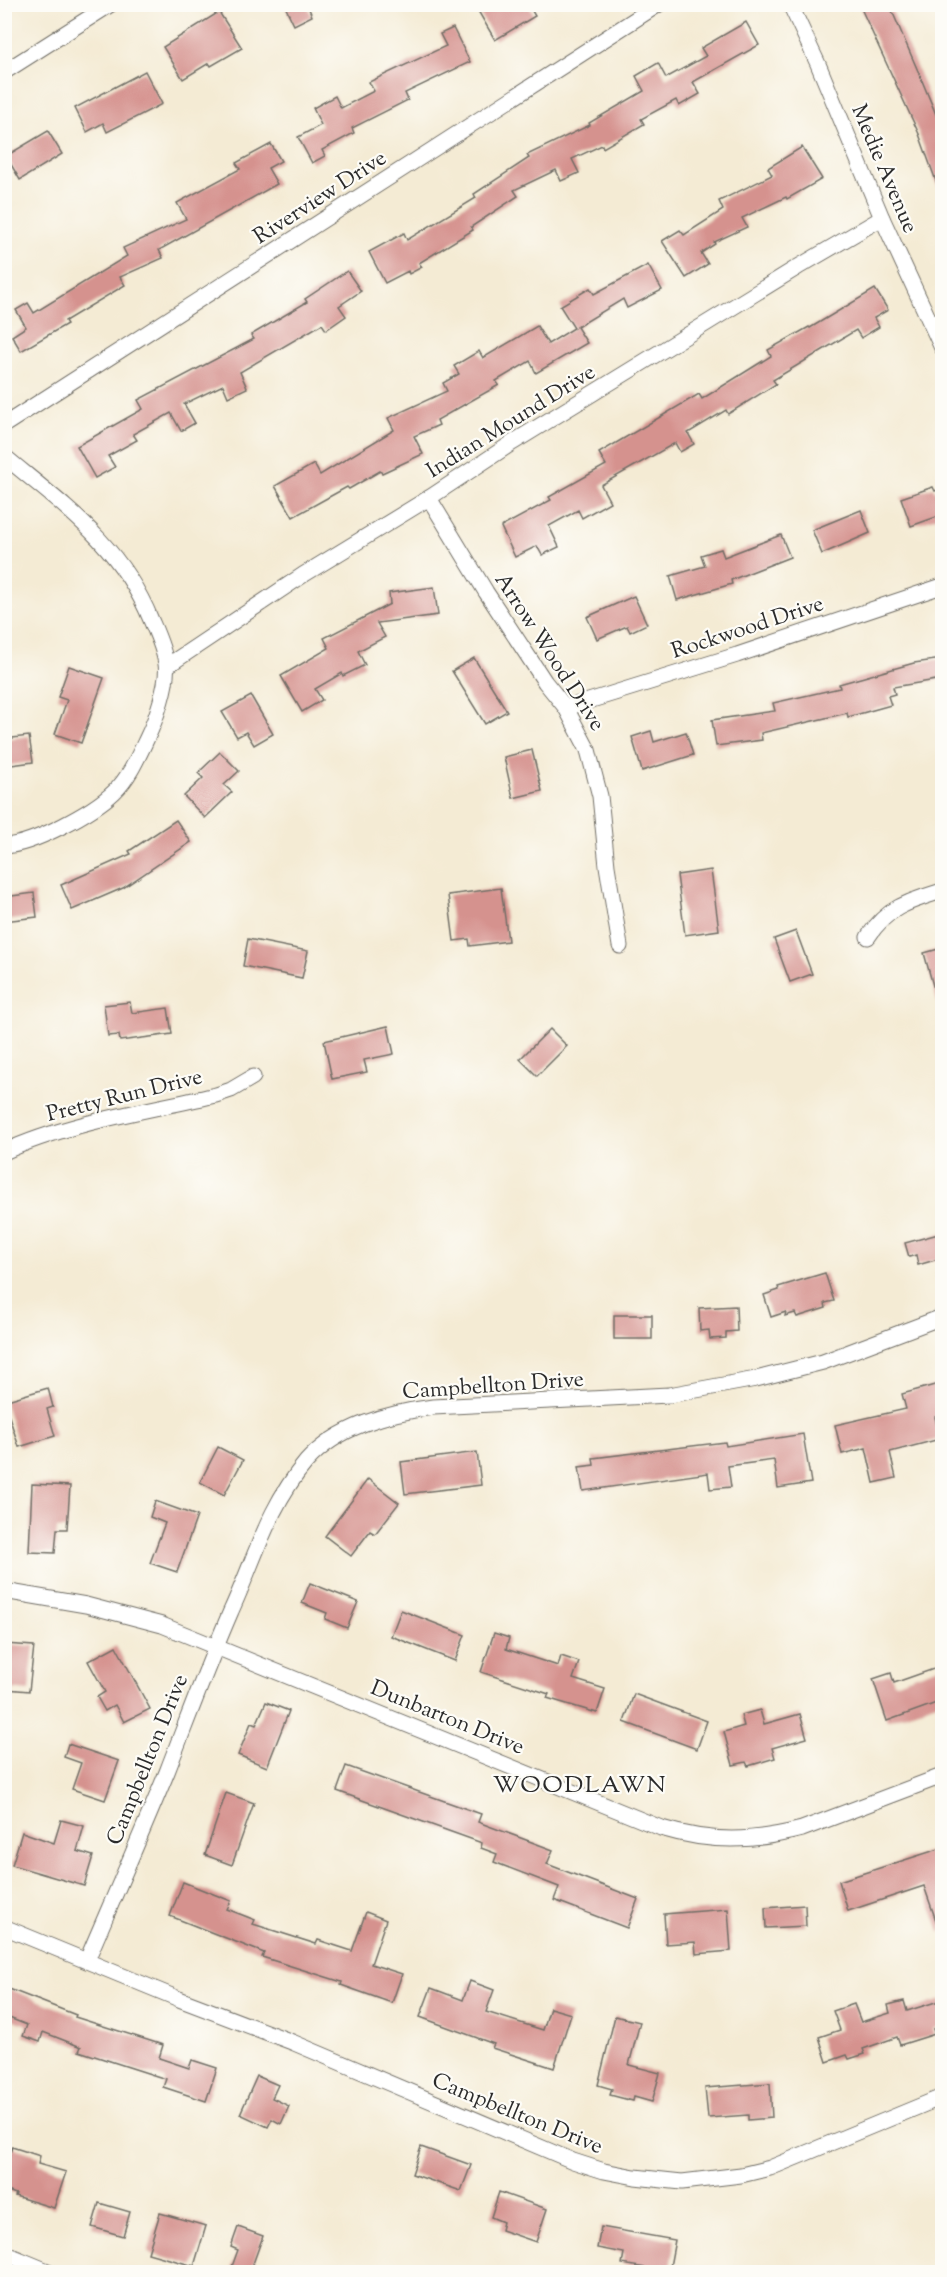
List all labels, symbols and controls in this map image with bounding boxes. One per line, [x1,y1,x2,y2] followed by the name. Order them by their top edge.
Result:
[842,100,925,239] street label: Medie Avenue
[248,143,393,254] street label: Riverview Drive
[421,358,602,487] street label: Indian Mound Drive
[485,567,612,738] street label: Arrow Wood Drive
[668,589,828,669] street label: Rockwood Drive
[43,1062,206,1132] street label: Pretty Run Drive
[401,1365,585,1409] street label: Campbellton Drive
[100,1670,198,1850] street label: Campbellton Drive
[365,1673,529,1764] street label: Dunbarton Drive
[493,1769,667,1803] district label: WOODLAWN
[427,2066,607,2164] street label: Campbellton Drive

